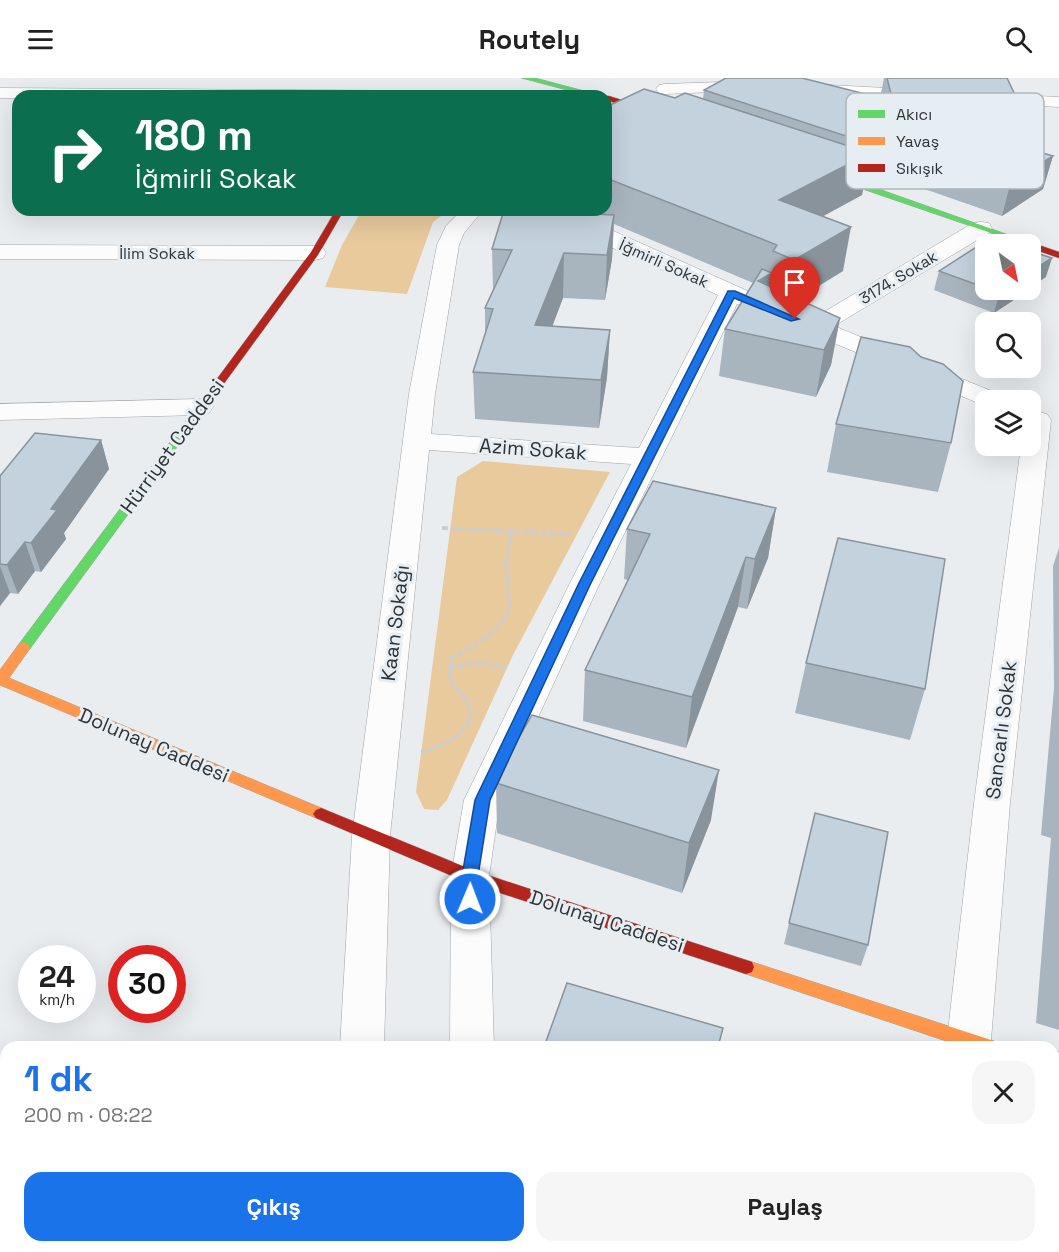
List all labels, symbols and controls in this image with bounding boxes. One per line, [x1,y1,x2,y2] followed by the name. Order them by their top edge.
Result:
[479,22,580,57] text: Routely
[24,23,57,56] icon: menu
[1002,23,1035,56] icon: search
[846,93,1044,189] legend
[896,104,932,125] text: Akıcı
[135,109,253,162] text: 180 m
[36,114,114,192] icon: right
[896,131,939,152] text: Yavaş
[896,158,944,179] text: Sıkışık
[135,161,297,196] text: İğmirli Sokak
[616,234,712,293] street label: İğmirli Sokak
[975,234,1041,300] north arrow
[975,234,1041,456] map controls
[119,243,195,264] street label: İlim Sokak
[855,246,942,309] street label: 3174. Sokak
[769,257,820,319] pin
[778,266,811,299] icon: arrive
[975,312,1041,378] button: search
[114,373,230,519] street label: Hürriyet Caddesi
[975,390,1041,456] button: layers
[478,432,588,466] street label: Azim Sokak
[375,563,415,683] street label: Kaan Sokağı
[980,659,1022,801] street label: Sancarlı Sokak
[75,702,233,788] street label: Dolunay Caddesi
[438,867,502,931] position arrow
[527,884,687,958] street label: Dolunay Caddesi
[108,945,186,1023] speed limit sign: 30
[39,957,75,996] text: 24
[39,990,75,1009] text: km/h
[24,1056,93,1102] text: 1 dk
[972,1061,1035,1124] button: close
[24,1102,153,1128] text: 200 m · 08:22
[24,1172,524,1241] button: Çıkış
[536,1172,1035,1241] button: Paylaş

